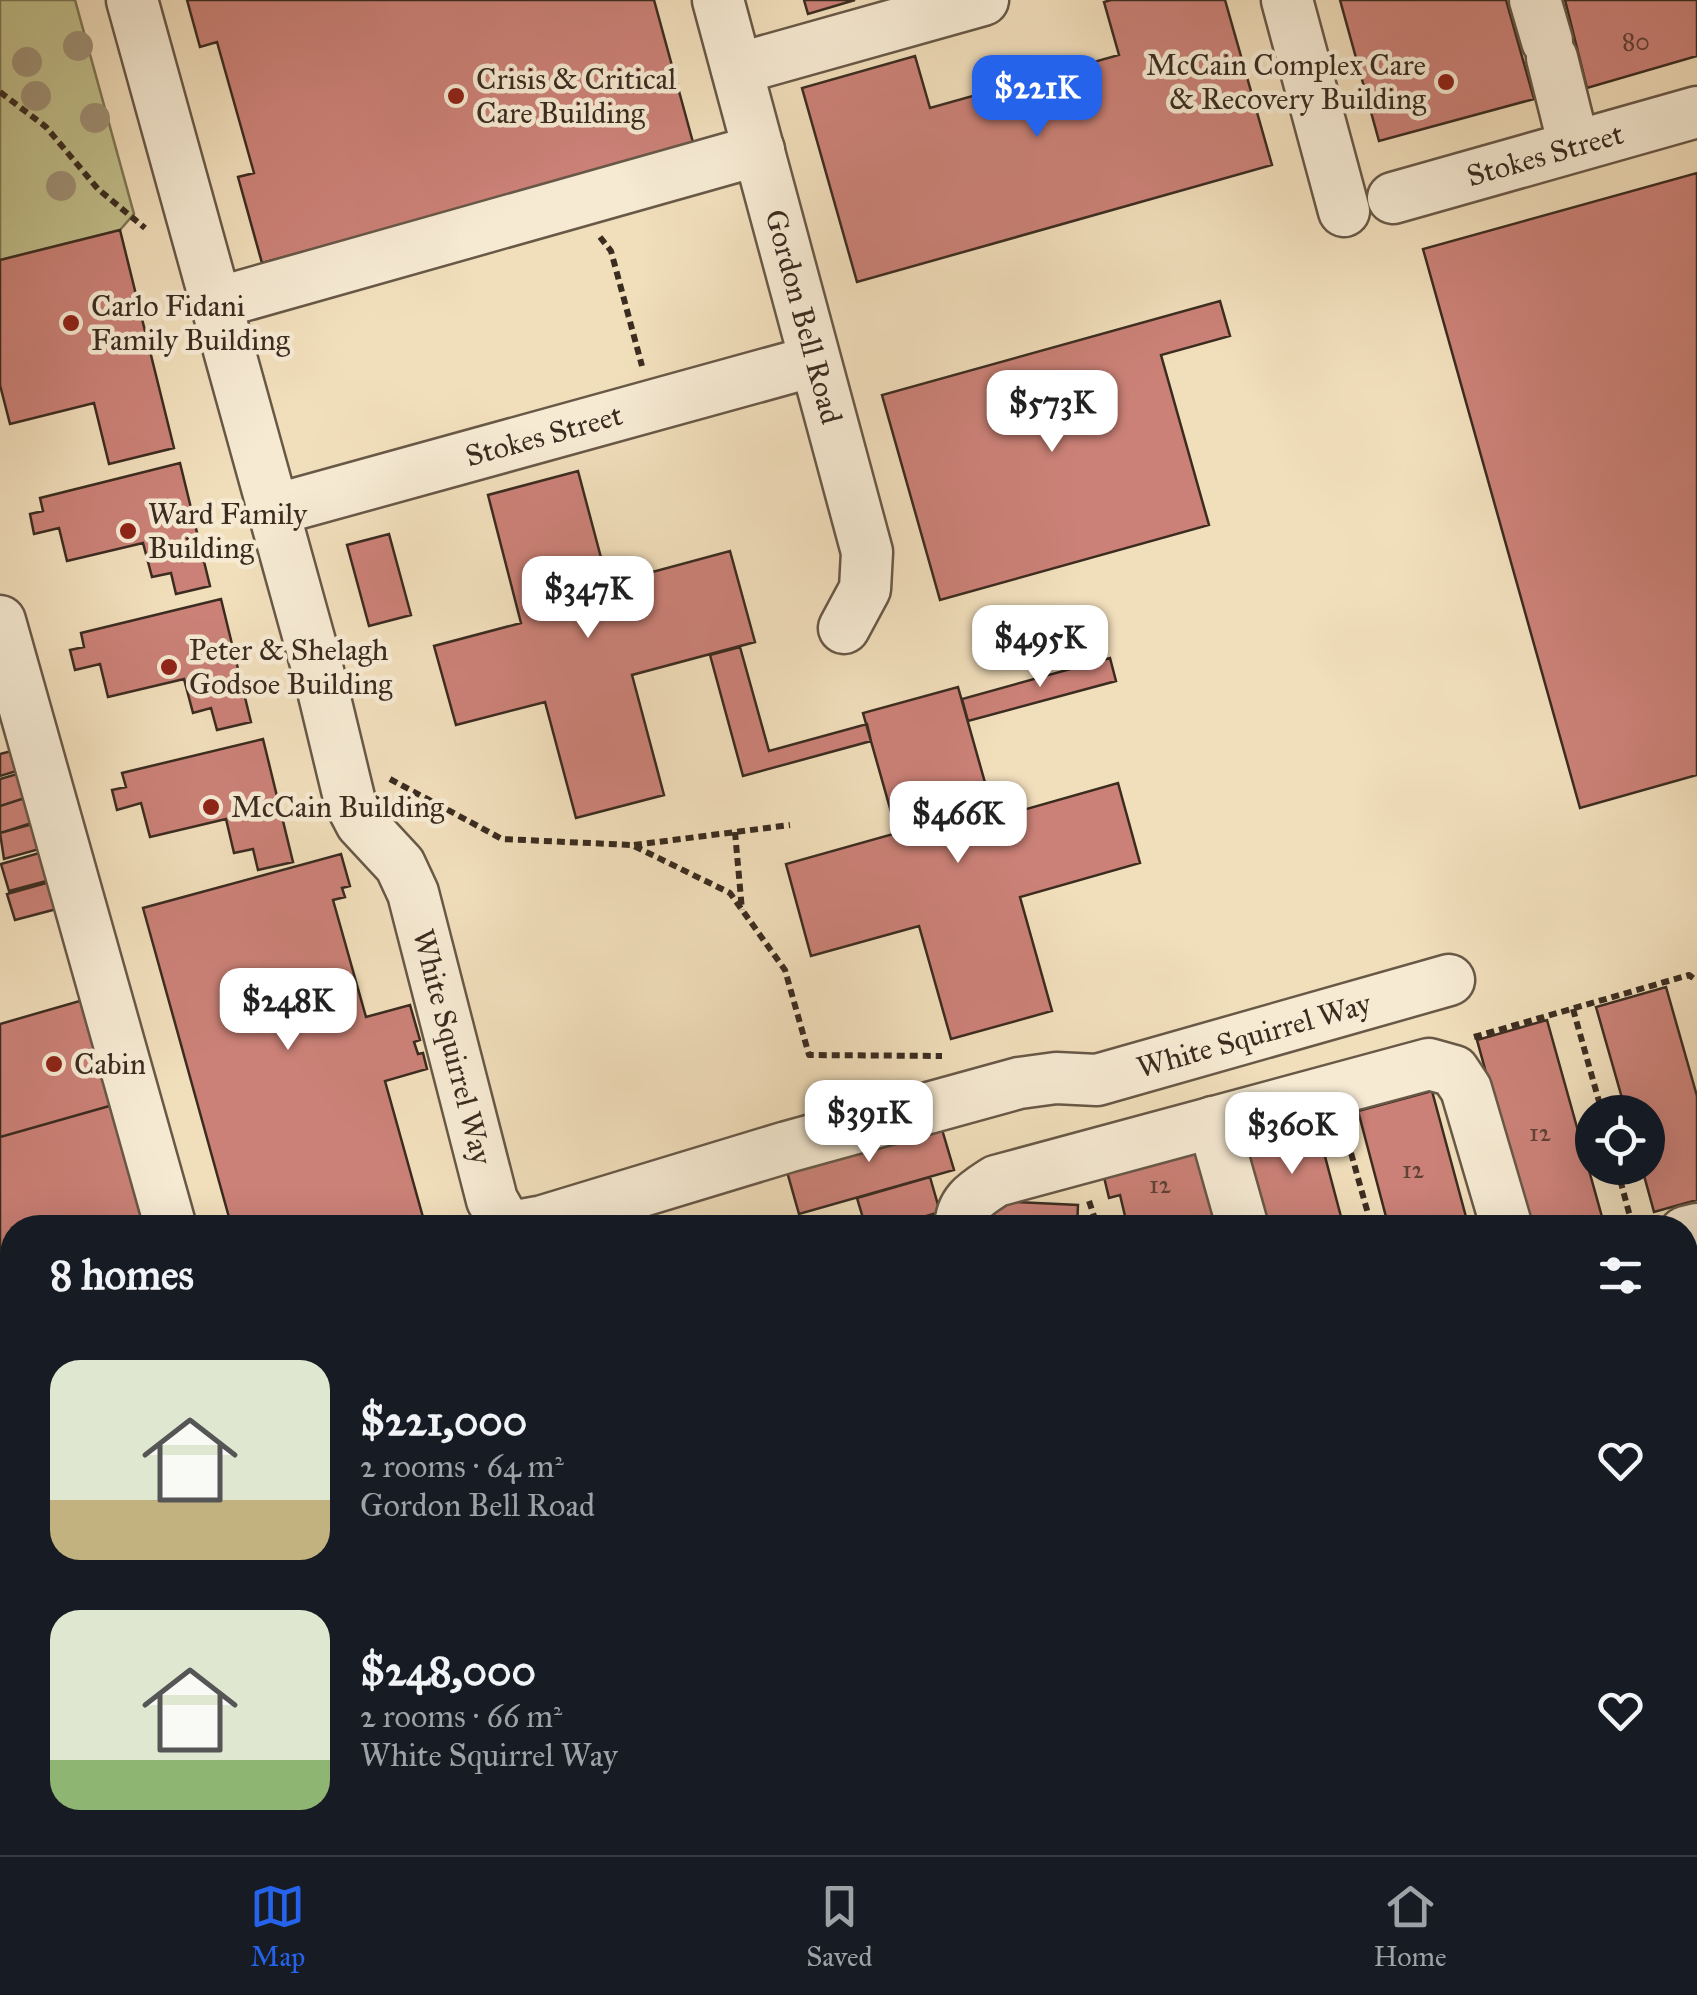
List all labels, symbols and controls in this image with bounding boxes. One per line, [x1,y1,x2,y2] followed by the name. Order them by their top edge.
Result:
[1622,26,1650,57] house number: 80
[1146,47,1427,117] place label: McCain Complex Care & Recovery Building
[967,55,1107,140] pin: $221K
[476,61,677,131] place label: Crisis & Critical Care Building
[994,68,1080,107] text: $221K
[1435,71,1457,93] marker: McCain Complex Care & Recovery Building
[445,85,467,107] marker: Crisis & Critical Care Building
[1463,116,1628,194] street label: Stokes Street
[757,206,850,428] street label: Gordon Bell Road
[91,288,291,358] place label: Carlo Fidani Family Building
[60,312,82,334] marker: Carlo Fidani Family Building
[982,370,1122,455] pin: $573K
[1009,383,1095,422] text: $573K
[461,397,627,474] street label: Stokes Street
[148,496,308,566] place label: Ward Family Building
[117,520,139,542] marker: Ward Family Building
[518,556,658,641] pin: $347K
[544,569,632,608] text: $347K
[970,605,1110,690] pin: $495K
[994,618,1086,657] text: $495K
[189,632,393,702] place label: Peter & Shelagh Godsoe Building
[158,656,180,678] marker: Peter & Shelagh Godsoe Building
[888,781,1028,866] pin: $466K
[231,789,445,825] place label: McCain Building
[912,794,1004,833] text: $466K
[200,796,222,818] marker: McCain Building
[405,925,500,1169] street label: White Squirrel Way
[218,968,358,1053] pin: $248K
[242,981,334,1020] text: $248K
[1133,985,1376,1086] street label: White Squirrel Way
[74,1046,146,1082] place label: Cabin
[43,1053,65,1075] marker: Cabin
[799,1080,939,1165] pin: $391K
[1222,1092,1362,1177] pin: $360K
[827,1093,911,1132] text: $391K
[1575,1095,1665,1185] map controls
[1575,1095,1665,1185] button: locate
[1247,1105,1337,1144] text: $360K
[1529,1117,1552,1148] house number: 12
[1402,1154,1425,1185] house number: 12
[1149,1169,1172,1200] house number: 12
[1593,1248,1648,1303] icon: filters
[50,1249,194,1301] text: 8 homes
[360,1395,527,1447] text: $221,000
[130,1400,250,1520] icon: home
[1593,1433,1648,1488] icon: heart
[360,1447,564,1486] text: 2 rooms · 64 m²
[360,1486,595,1525] text: Gordon Bell Road
[360,1645,536,1697] text: $248,000
[130,1650,250,1770] icon: home
[1593,1683,1648,1738] icon: heart
[360,1697,562,1736] text: 2 rooms · 66 m²
[360,1736,618,1775] text: White Squirrel Way
[250,1879,305,1974] tab: Map
[806,1879,873,1974] tab: Saved
[1373,1879,1447,1974] tab: Home

